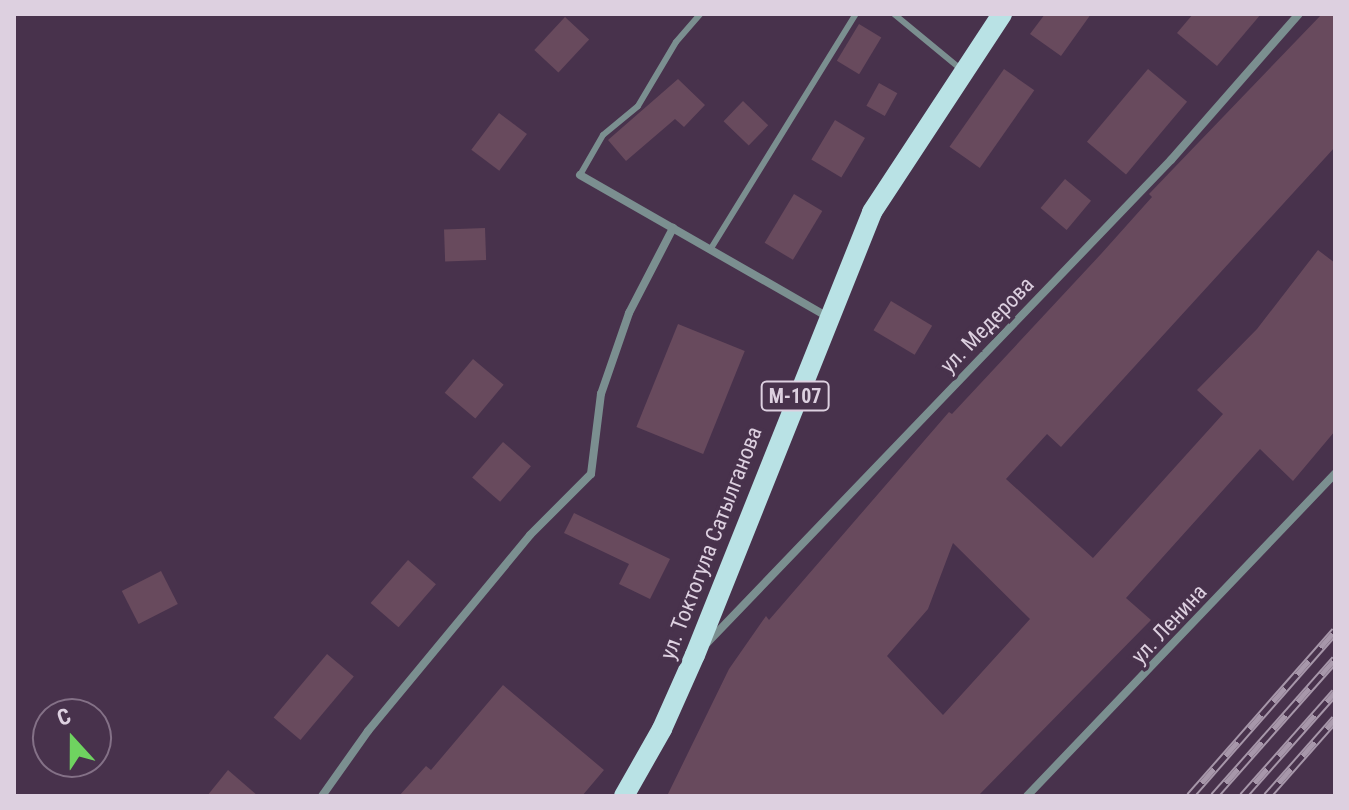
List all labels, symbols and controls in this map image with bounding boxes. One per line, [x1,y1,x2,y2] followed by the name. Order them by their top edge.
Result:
[935,271,1039,379] street label: ул. Медерова
[759,380,831,412] road number: М-107
[654,423,768,663] street label: ул. Токтогула Сатылганова
[1126,579,1212,669] street label: ул. Ленина
[32,698,112,778] north arrow
[54,703,74,731] text: С

